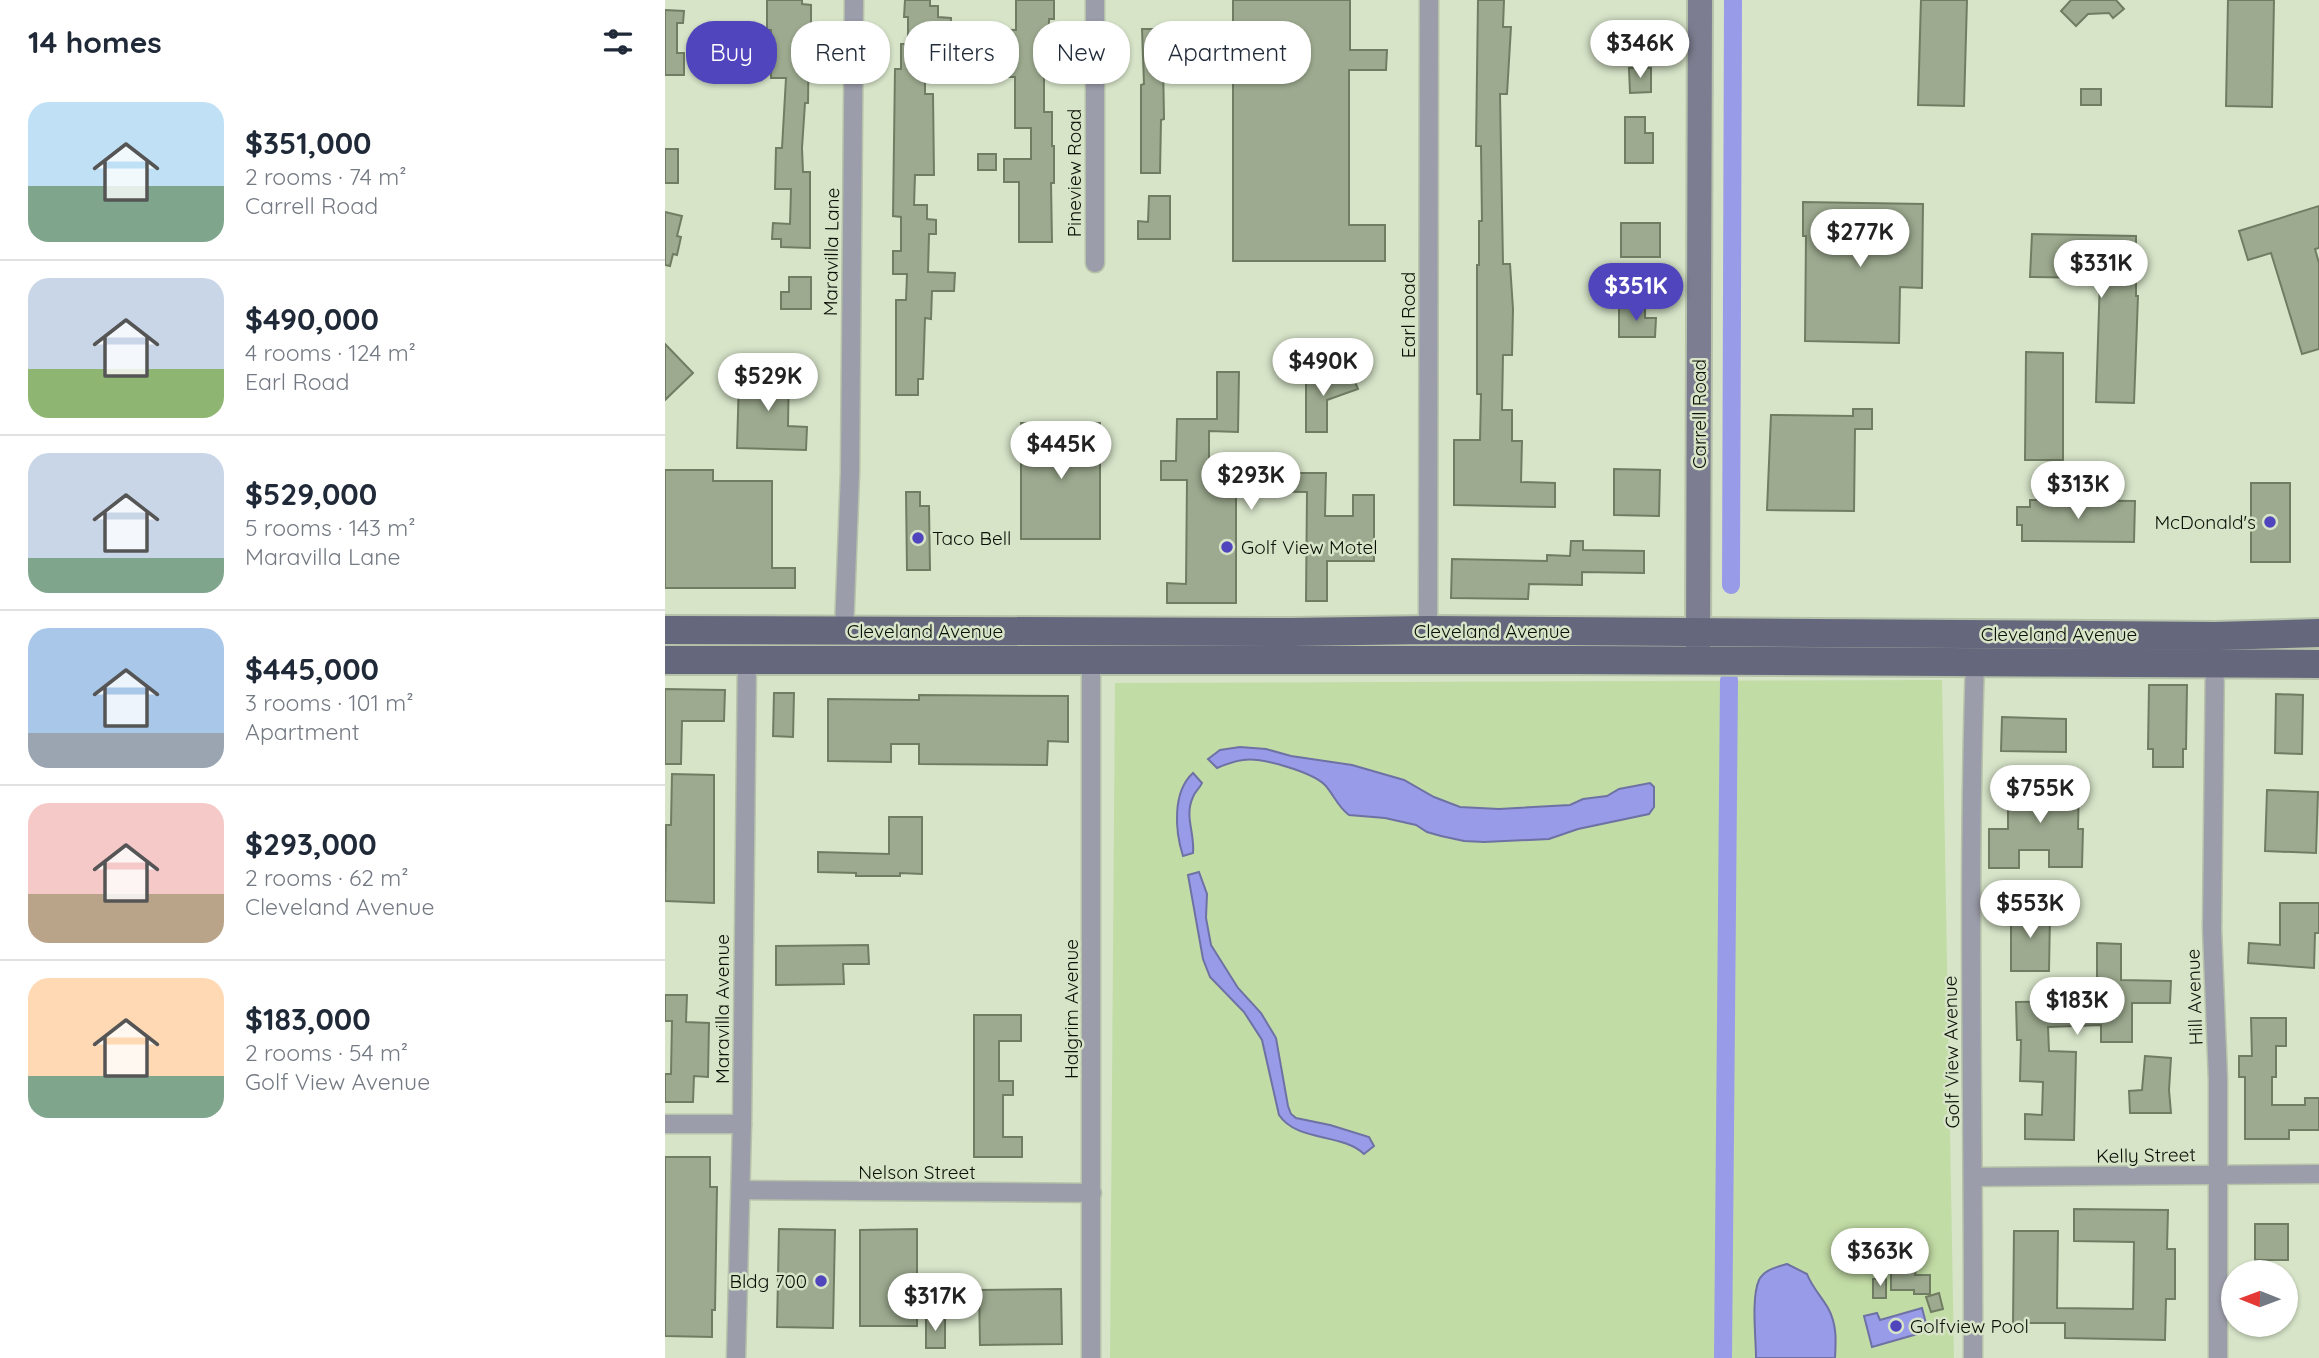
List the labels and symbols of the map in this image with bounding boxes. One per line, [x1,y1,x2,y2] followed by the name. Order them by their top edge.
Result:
[1591,20,1689,80] pin: $346K
[1062,109,1086,237] street label: Pineview Road
[818,188,844,316] street label: Maravilla Lane
[1811,210,1909,269] pin: $277K
[2052,240,2150,300] pin: $331K
[1587,264,1685,323] pin: $351K
[1396,272,1420,358] street label: Earl Road
[1274,338,1372,398] pin: $490K
[719,354,817,413] pin: $529K
[1687,359,1711,469] street label: Carrell Road
[1012,421,1110,481] pin: $445K
[1202,452,1300,512] pin: $293K
[2029,462,2127,521] pin: $313K
[2154,510,2256,534] place label: McDonald's
[2262,514,2278,530] marker: McDonald's
[932,526,1011,550] place label: Taco Bell
[910,530,926,546] marker: Taco Bell
[1241,535,1378,559] place label: Golf View Motel
[1219,539,1235,555] marker: Golf View Motel
[847,619,1003,643] street label: Cleveland Avenue
[1414,619,1570,643] street label: Cleveland Avenue
[1981,622,2137,646] street label: Cleveland Avenue
[1991,766,2089,825] pin: $755K
[1981,880,2079,940] pin: $553K
[710,934,734,1084] street label: Maravilla Avenue
[1059,939,1083,1079] street label: Halgrim Avenue
[2180,948,2208,1046] street label: Hill Avenue
[1938,975,1964,1129] street label: Golf View Avenue
[2028,978,2126,1037] pin: $183K
[2096,1142,2196,1168] street label: Kelly Street
[858,1160,976,1184] street label: Nelson Street
[1831,1228,1929,1288] pin: $363K
[2221,1260,2298,1337] north arrow
[730,1269,807,1293] place label: Bldg 700
[813,1273,829,1289] marker: Bldg 700
[886,1274,984,1333] pin: $317K
[1910,1314,2029,1338] place label: Golfview Pool
[1888,1318,1904,1334] marker: Golfview Pool

